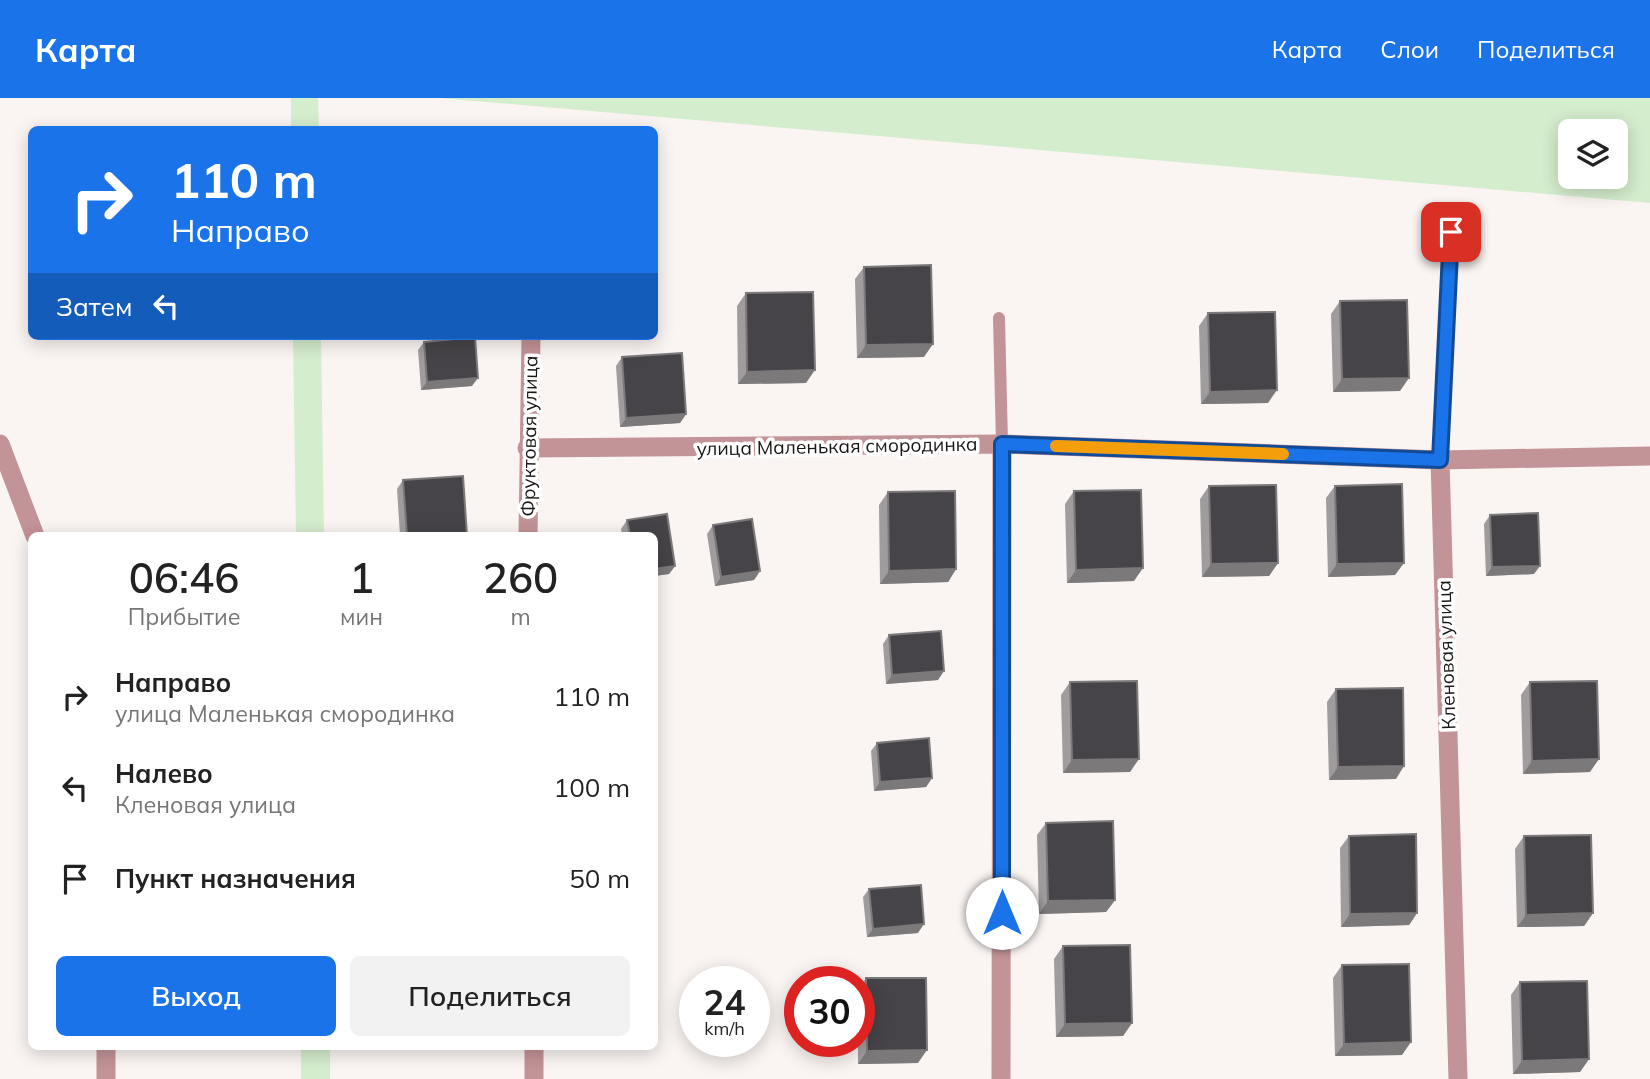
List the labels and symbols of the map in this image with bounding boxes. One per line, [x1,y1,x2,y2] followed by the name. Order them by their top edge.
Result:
[1421,202,1481,262] pin
[516,355,542,517] street label: Фруктовая улица
[696,432,978,460] street label: улица Маленькая смородинка
[1431,580,1461,730] street label: Кленовая улица
[965,876,1039,950] position arrow
[784,966,875,1057] speed limit sign: 30

